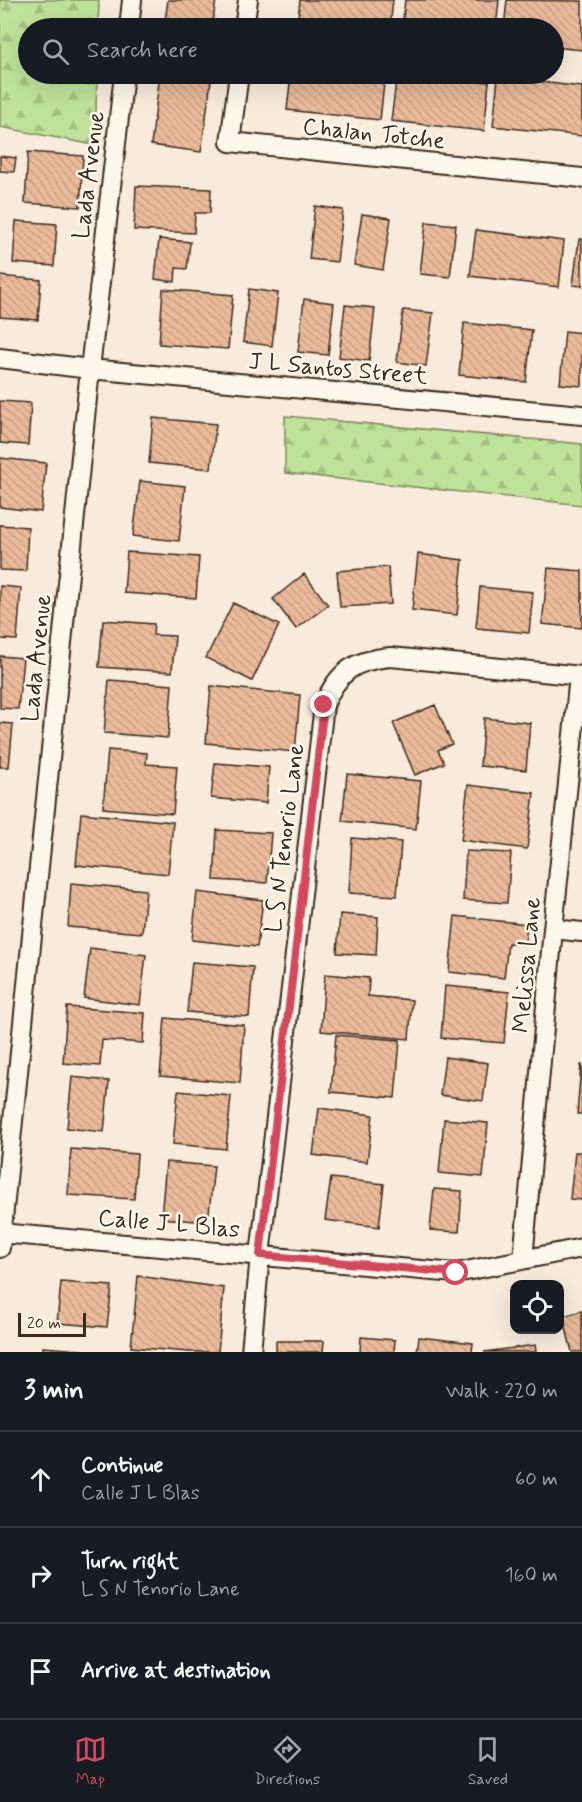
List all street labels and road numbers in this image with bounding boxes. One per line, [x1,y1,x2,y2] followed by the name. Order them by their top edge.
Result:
[66,109,113,241] street label: Lada Avenue
[301,112,447,157] street label: Chalan Totche
[247,346,429,393] street label: J L Santos Street
[15,593,60,724] street label: Lada Avenue
[258,742,312,935] street label: L S N Tenorio Lane
[506,896,549,1034] street label: Melissa Lane
[97,1203,241,1246] street label: Calle J L Blas

